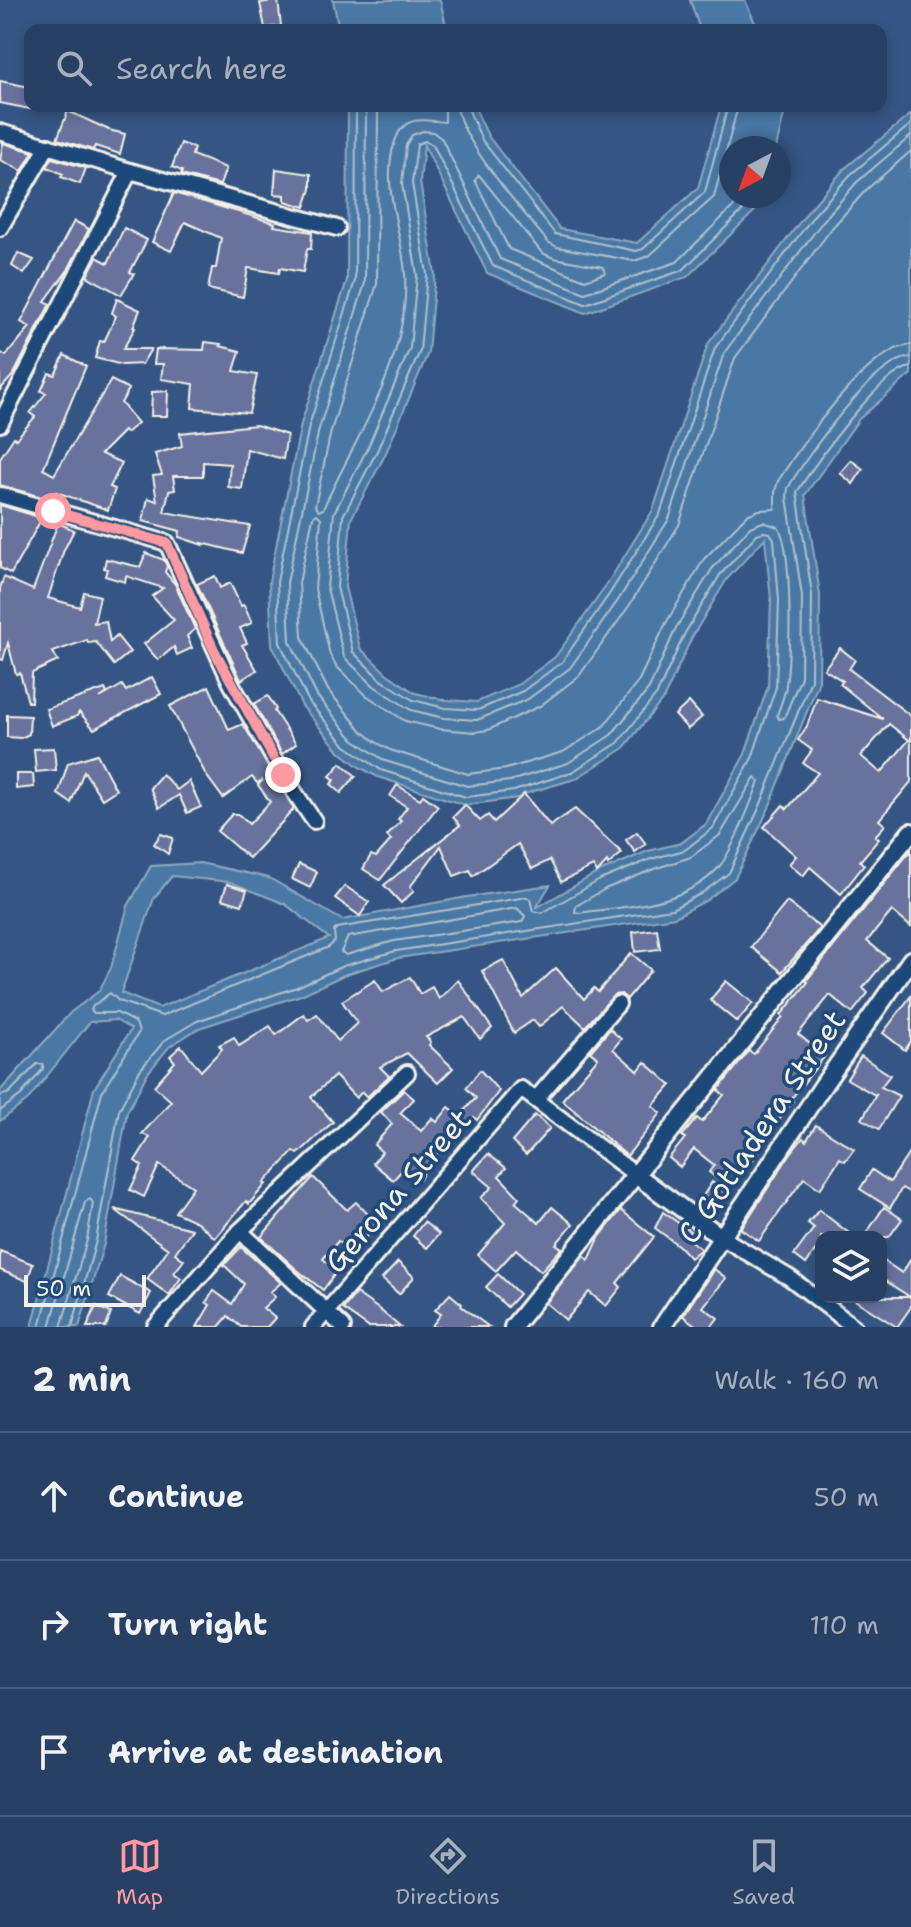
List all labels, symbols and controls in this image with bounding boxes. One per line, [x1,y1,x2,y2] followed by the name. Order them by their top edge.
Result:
[24,24,887,112] search box
[52,46,96,90] icon: search
[116,48,287,89] text: Search here
[719,136,791,208] north arrow
[35,493,71,529] route start
[265,757,301,793] route end
[668,1002,855,1252] street label: C Gotladera Street
[315,1100,480,1282] street label: Gerona Street
[815,1231,887,1303] map controls
[815,1231,887,1303] button: layers
[24,1271,146,1307] scale bar
[36,1274,91,1303] text: 50 m
[32,1356,131,1402] text: 2 min
[714,1362,879,1397] text: Walk · 160 m
[32,1474,76,1518] icon: ahead
[108,1476,244,1517] text: Continue
[814,1479,879,1514] text: 50 m
[32,1602,76,1646] icon: right
[108,1604,267,1645] text: Turn right
[809,1607,879,1642] text: 110 m
[32,1730,76,1774] icon: arrive
[108,1732,443,1773] text: Arrive at destination
[116,1834,163,1911] tab: Map
[395,1834,500,1911] tab: Directions
[732,1834,795,1911] tab: Saved

